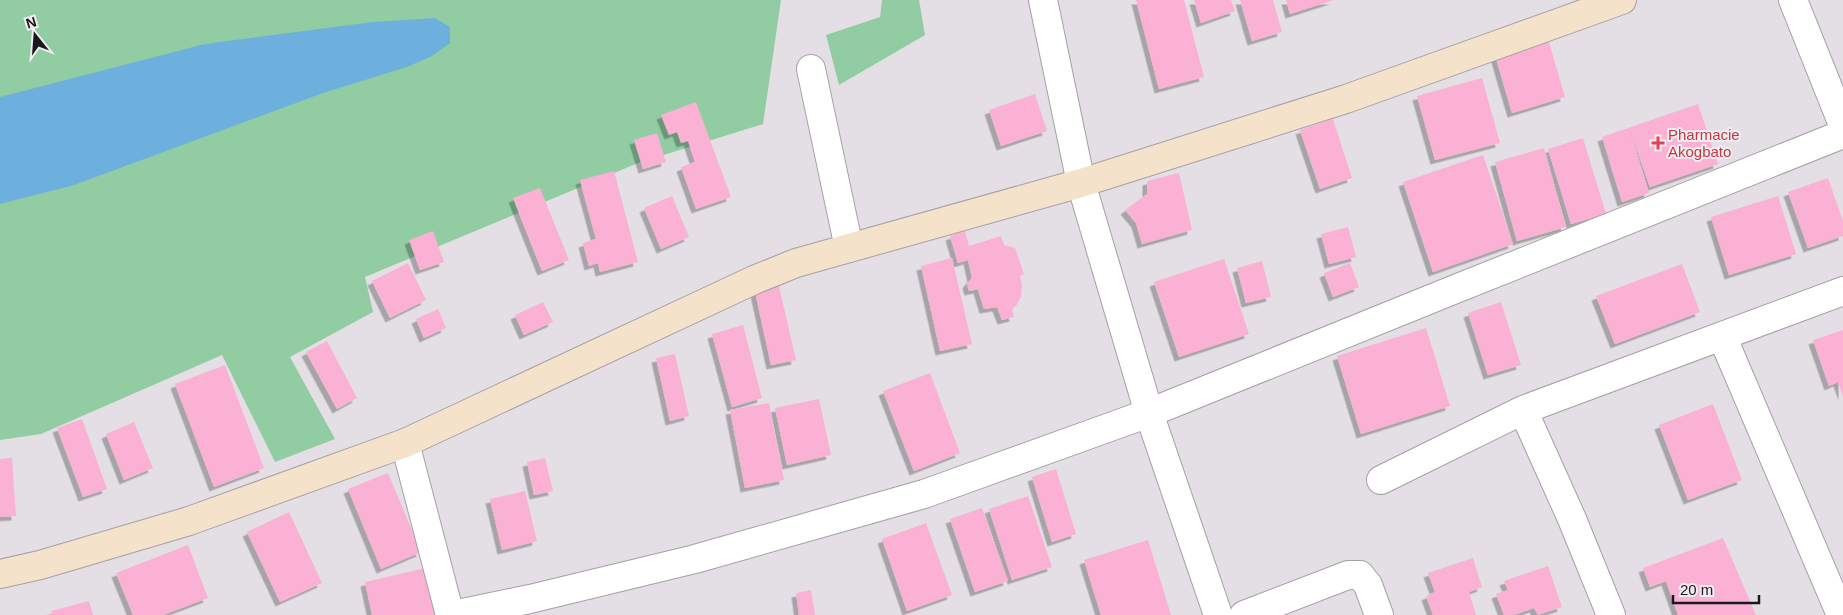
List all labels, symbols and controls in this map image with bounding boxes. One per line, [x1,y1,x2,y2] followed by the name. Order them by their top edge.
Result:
[10,10,60,60] north arrow
[24,13,38,32] text: N
[1668,126,1740,160] place label: Pharmacie Akogbato
[1652,137,1664,149] marker: Pharmacie Akogbato
[1673,572,1759,604] scale bar
[1680,581,1713,598] text: 20 m

